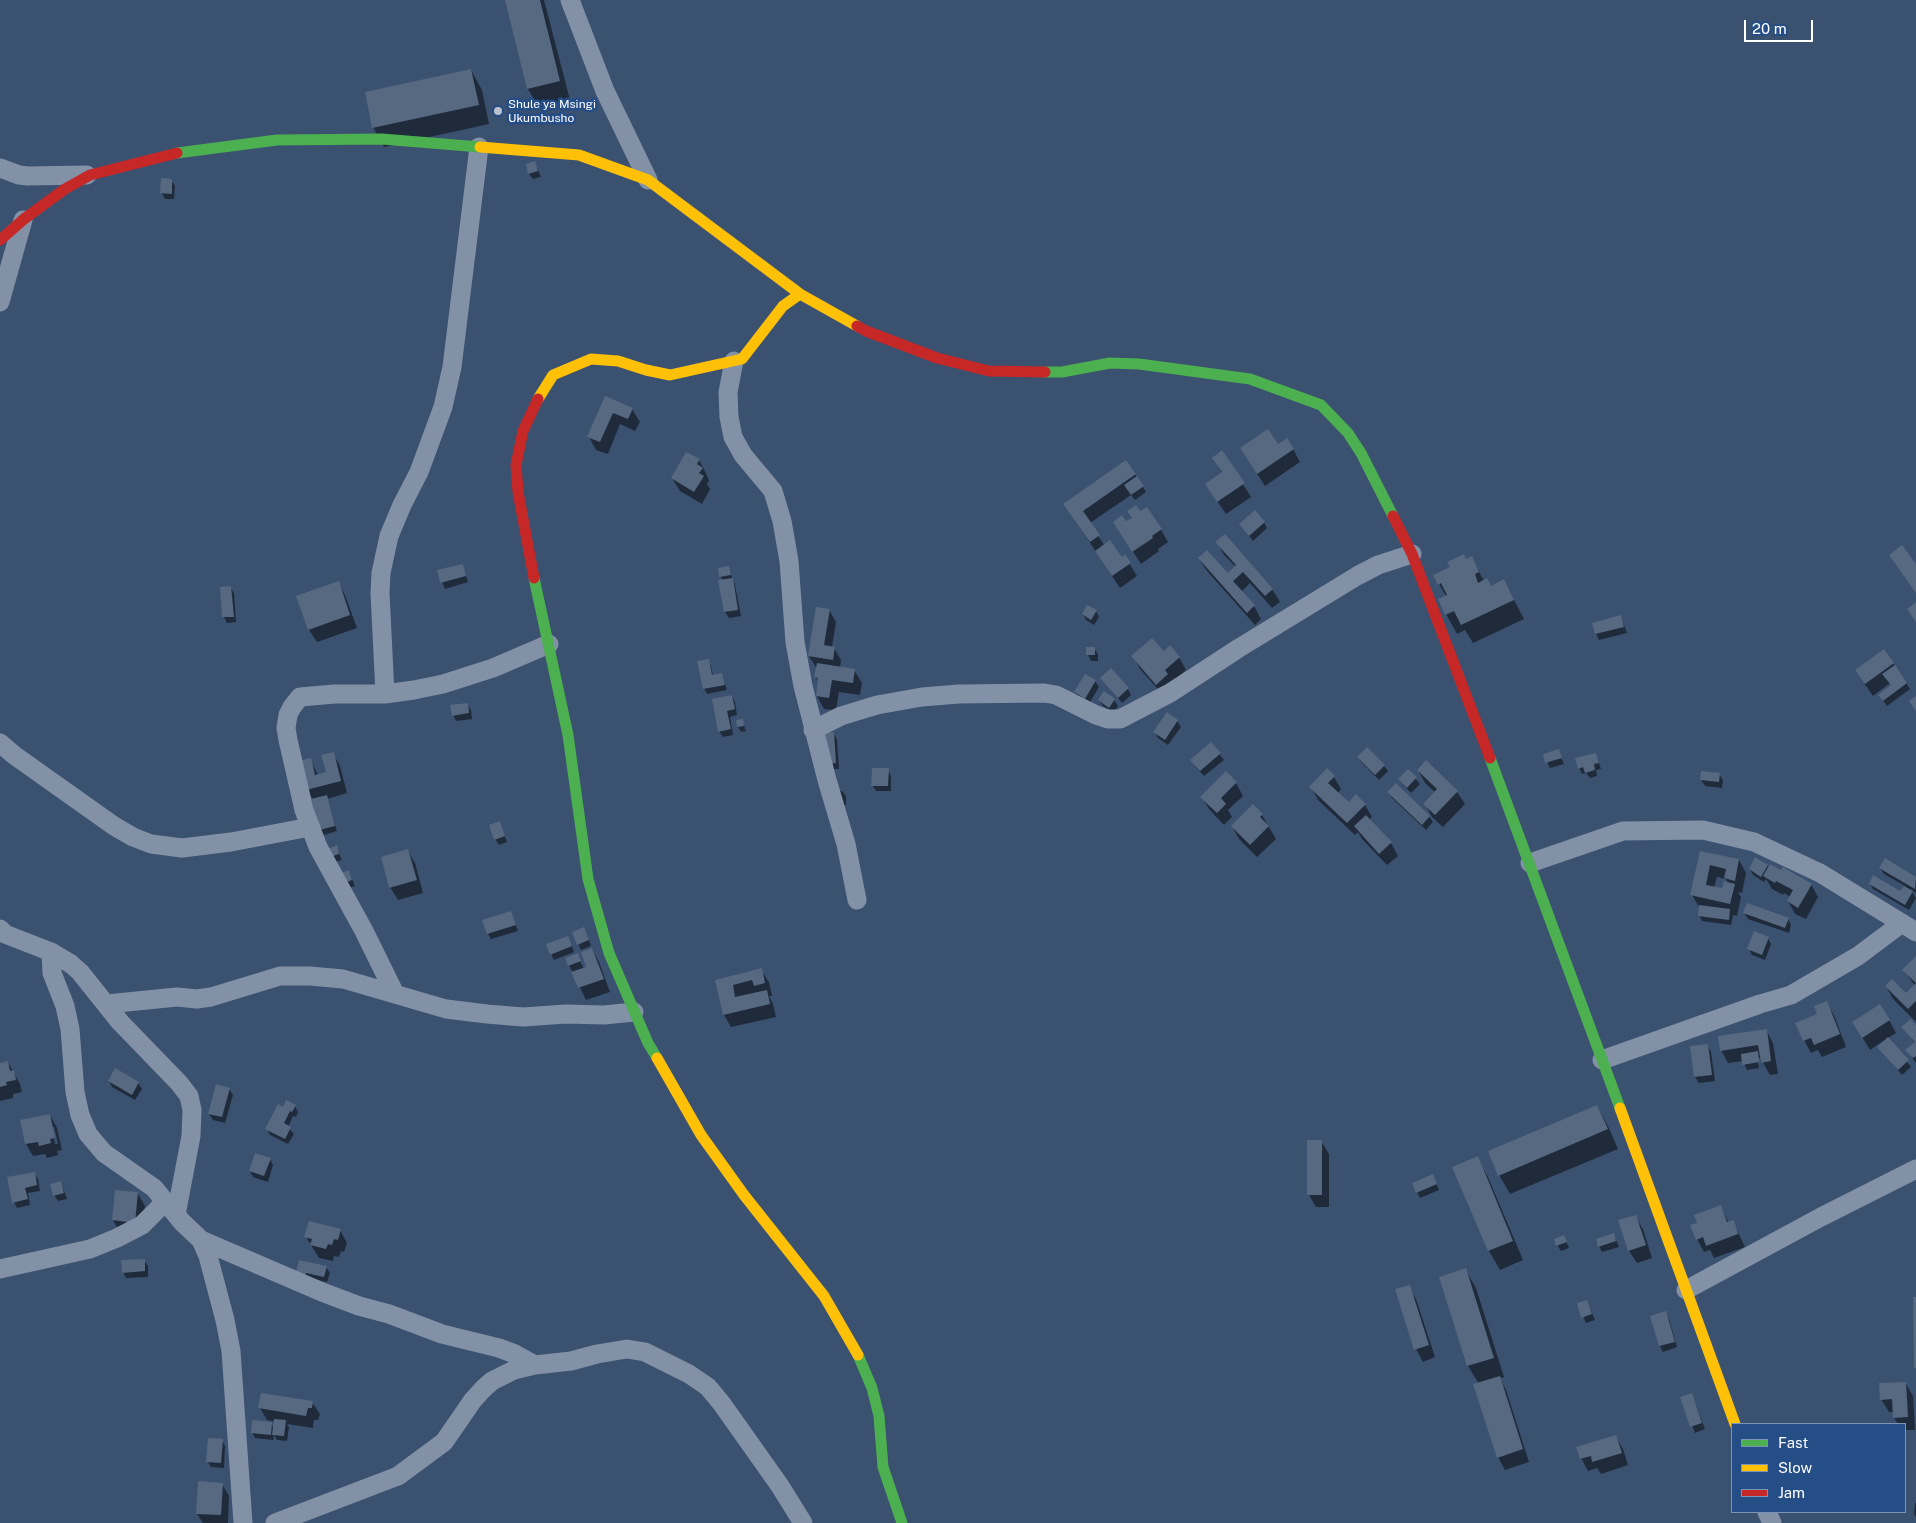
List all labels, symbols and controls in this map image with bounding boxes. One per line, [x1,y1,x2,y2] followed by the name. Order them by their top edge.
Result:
[1746,10,1815,42] scale bar
[1752,20,1787,37] text: 20 m
[508,97,596,125] place label: Shule ya Msingi Ukumbusho
[492,105,504,117] marker: Shule ya Msingi Ukumbusho
[1731,1423,1906,1513] legend
[1778,1434,1808,1451] text: Fast
[1778,1459,1812,1476] text: Slow
[1778,1484,1805,1501] text: Jam

